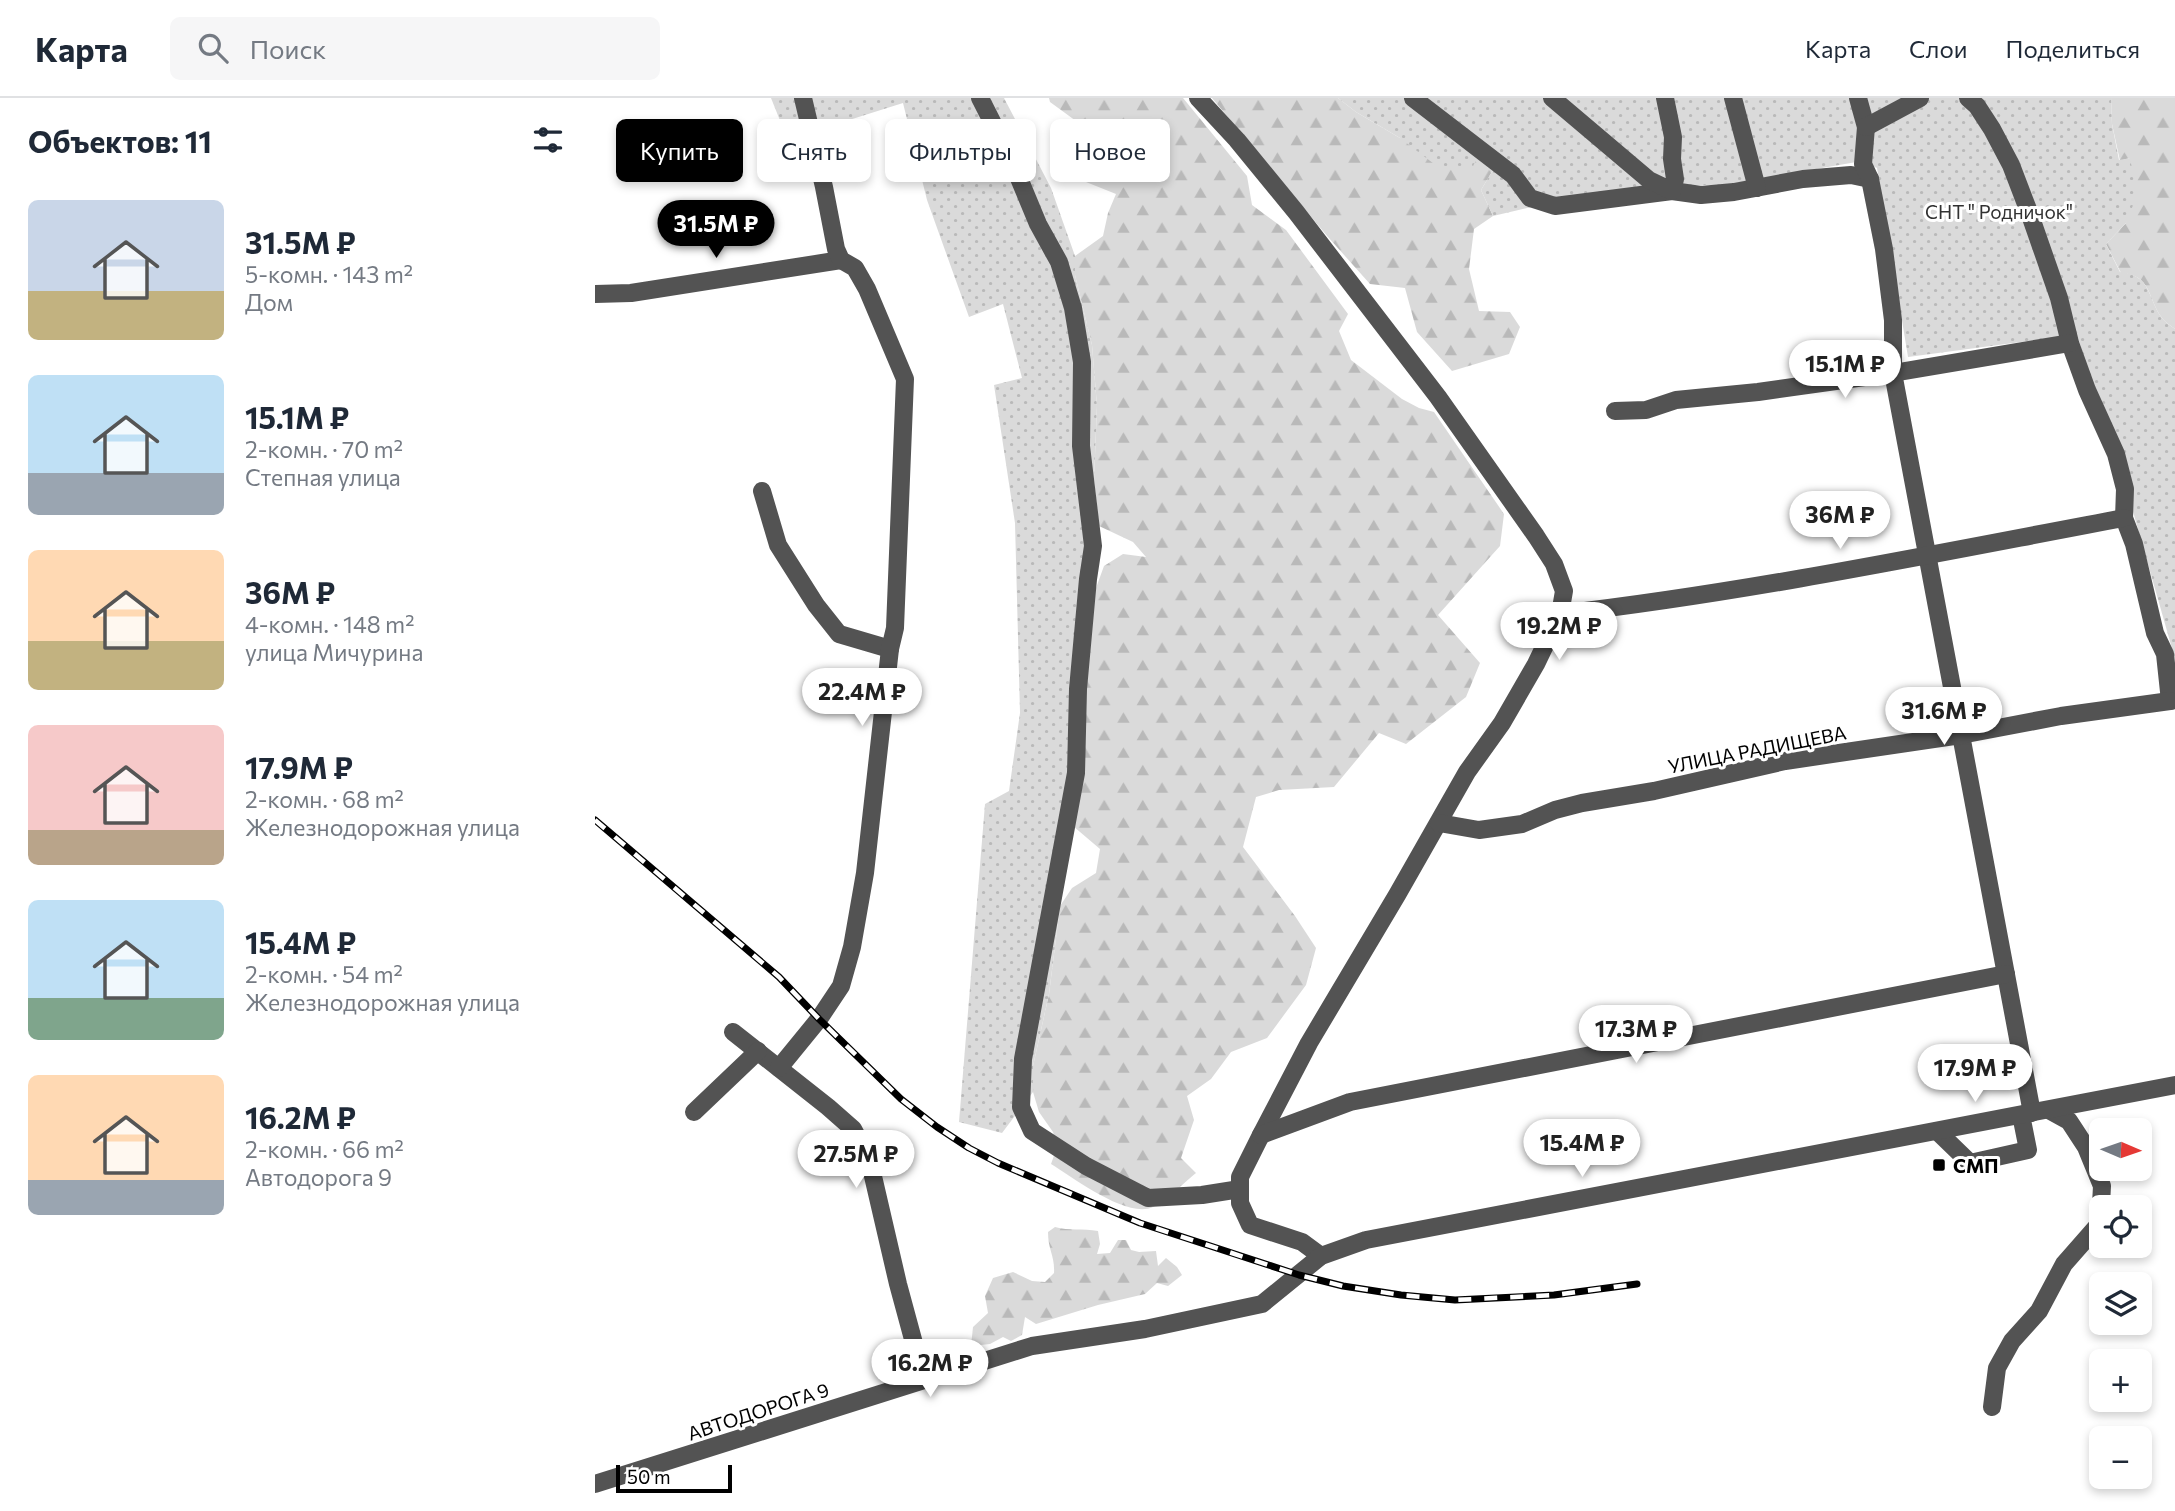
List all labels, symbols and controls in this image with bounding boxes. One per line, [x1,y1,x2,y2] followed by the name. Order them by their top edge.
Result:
[170,17,660,80] search box
[35,28,128,69] text: Карта
[194,29,232,67] icon: search
[250,33,326,64] text: Поиск
[1805,34,1871,63] text: Карта
[1909,34,1967,63] text: Слои
[2005,34,2140,63] text: Поделиться
[616,119,743,182] chip: Купить
[757,119,871,182] chip: Снять
[885,119,1036,182] chip: Фильтры
[1050,119,1170,182] chip: Новое
[529,121,567,159] icon: filters
[28,122,212,159] text: Объектов: 11
[651,200,781,260] pin: 31.5M ₽
[1925,200,2073,223] park label: СНТ " Родничок"
[673,209,759,237] text: 31.5M ₽
[245,223,356,260] text: 31.5M ₽
[84,228,168,312] icon: home
[245,260,413,288] text: 5-комн. · 143 m²
[245,288,293,316] text: Дом
[1780,341,1910,400] pin: 15.1M ₽
[1805,349,1885,377] text: 15.1M ₽
[245,398,349,435] text: 15.1M ₽
[84,403,168,487] icon: home
[245,435,403,463] text: 2-комн. · 70 m²
[245,463,401,491] text: Степная улица
[1791,491,1889,551] pin: 36M ₽
[1805,500,1875,528] text: 36M ₽
[245,573,335,610] text: 36M ₽
[84,578,168,662] icon: home
[1494,602,1624,662] pin: 19.2M ₽
[245,610,414,638] text: 4-комн. · 148 m²
[1516,611,1602,639] text: 19.2M ₽
[245,638,423,666] text: улица Мичурина
[797,668,927,728] pin: 22.4M ₽
[818,677,906,705] text: 22.4M ₽
[1879,688,2009,747] pin: 31.6M ₽
[1901,696,1987,724] text: 31.6M ₽
[1666,720,1848,778] street label: УЛИЦА РАДИЩЕВА
[245,748,353,785] text: 17.9M ₽
[84,753,168,837] icon: home
[245,785,404,813] text: 2-комн. · 68 m²
[245,813,520,841] text: Железнодорожная улица
[245,923,356,960] text: 15.4M ₽
[84,928,168,1012] icon: home
[245,960,403,988] text: 2-комн. · 54 m²
[245,988,520,1016] text: Железнодорожная улица
[1571,1006,1701,1065] pin: 17.3M ₽
[1595,1014,1677,1042] text: 17.3M ₽
[1910,1044,2040,1104] pin: 17.9M ₽
[1934,1053,2016,1081] text: 17.9M ₽
[245,1098,356,1135] text: 16.2M ₽
[84,1103,168,1187] icon: home
[2089,1118,2153,1181] north arrow
[2089,1118,2152,1489] map controls
[1517,1119,1647,1179] pin: 15.4M ₽
[1539,1128,1625,1156] text: 15.4M ₽
[791,1130,921,1190] pin: 27.5M ₽
[245,1135,404,1163] text: 2-комн. · 66 m²
[814,1139,899,1167] text: 27.5M ₽
[1953,1154,1998,1177] place label: СМП
[1931,1157,1947,1173] marker: СМП
[245,1163,392,1191] text: Автодорога 9
[2089,1195,2152,1258] button: locate
[2089,1272,2152,1335] button: layers
[865,1340,995,1399] pin: 16.2M ₽
[887,1348,973,1376] text: 16.2M ₽
[2089,1349,2152,1412] button: +
[684,1377,832,1445] street label: АВТОДОРОГА 9
[2089,1426,2152,1489] button: −
[616,1462,731,1494] scale bar
[627,1465,671,1488] text: 50 m

